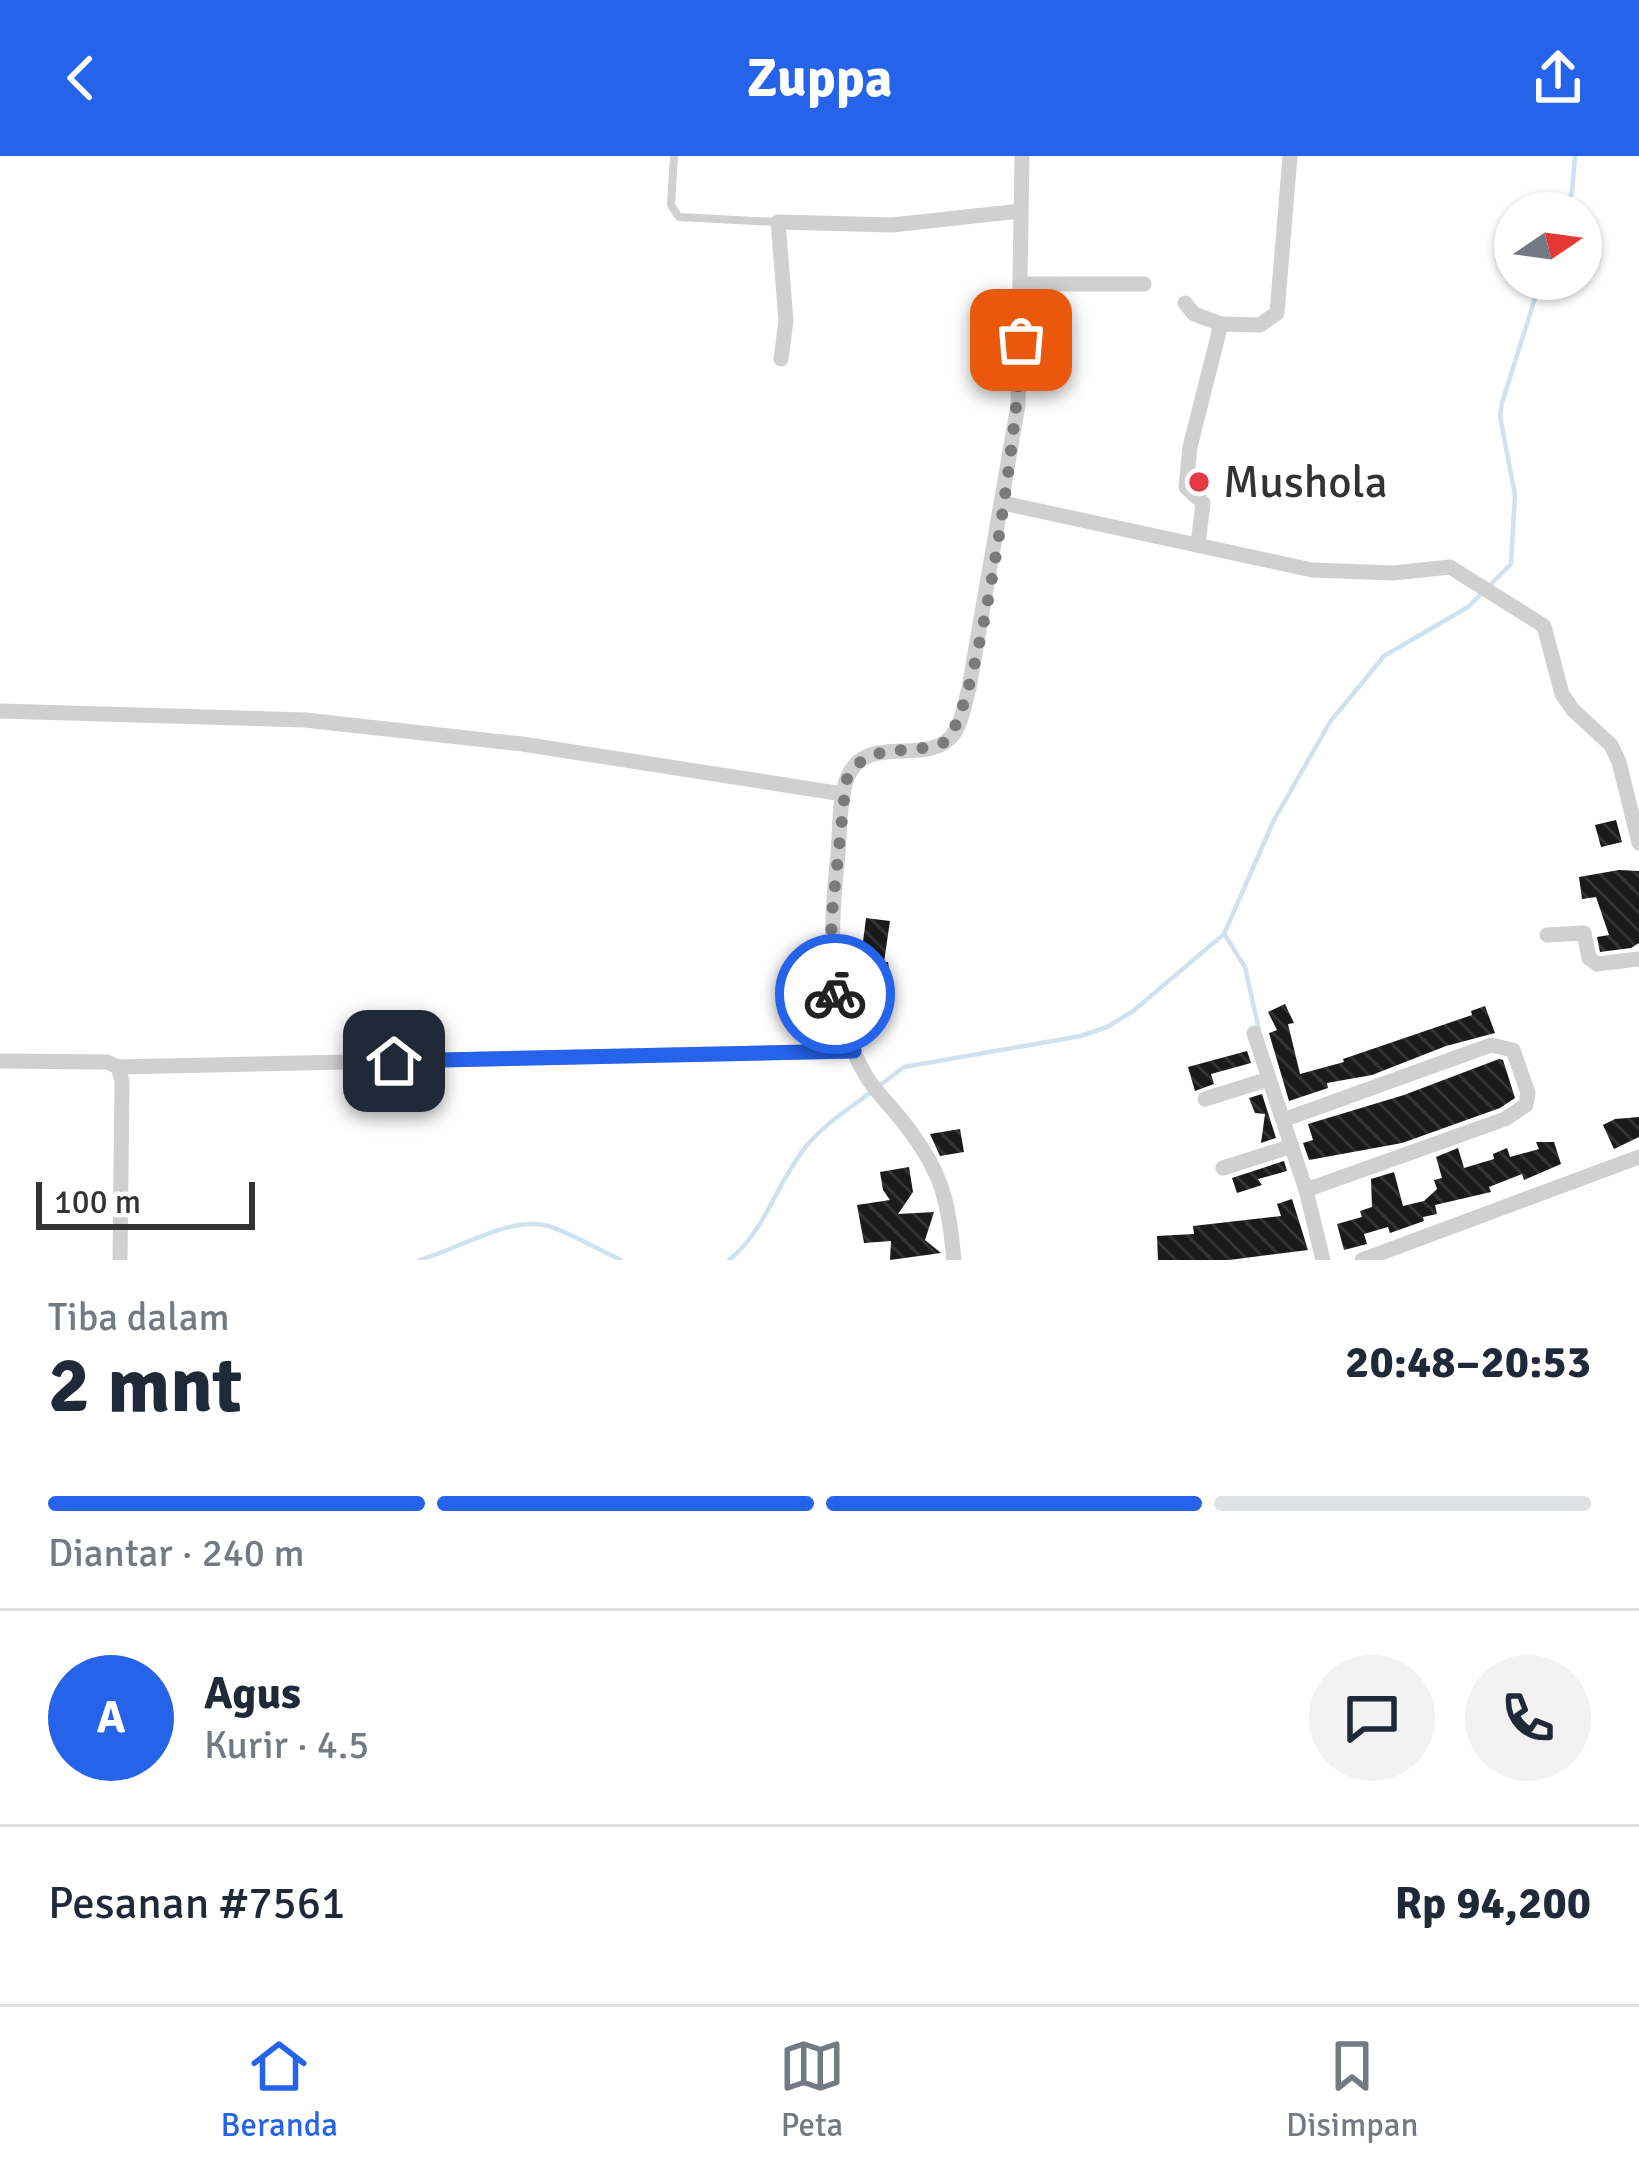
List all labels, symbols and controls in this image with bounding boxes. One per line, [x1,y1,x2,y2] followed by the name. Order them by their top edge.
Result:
[48,45,114,111] icon: back
[747,45,892,112] text: Zuppa
[1525,45,1591,111] icon: share
[1494,192,1602,300] north arrow
[1494,192,1602,300] map controls
[970,289,1072,391] pin
[988,307,1054,373] icon: bag
[1223,455,1388,510] place label: Mushola
[1186,469,1212,495] marker: Mushola
[775,934,895,1054] courier
[802,961,868,1027] icon: bike
[343,1010,445,1112] pin
[361,1028,427,1094] icon: home
[36,1176,255,1229] scale bar
[54,1182,141,1223] text: 100 m
[48,1293,230,1341] text: Tiba dalam
[1345,1335,1591,1390] text: 20:48–20:53
[48,1338,242,1434] text: 2 mnt
[48,1529,305,1577] text: Diantar · 240 m
[1309,1655,1435,1781] button: chat
[1465,1655,1591,1781] button: phone
[204,1666,301,1721] text: Agus
[97,1690,125,1745] text: A
[204,1721,369,1769] text: Kurir · 4.5
[48,1876,345,1931] text: Pesanan #7561
[1394,1876,1591,1931] text: Rp 94,200
[221,2033,338,2146] tab: Beranda
[779,2033,845,2146] tab: Peta
[1286,2033,1418,2146] tab: Disimpan

